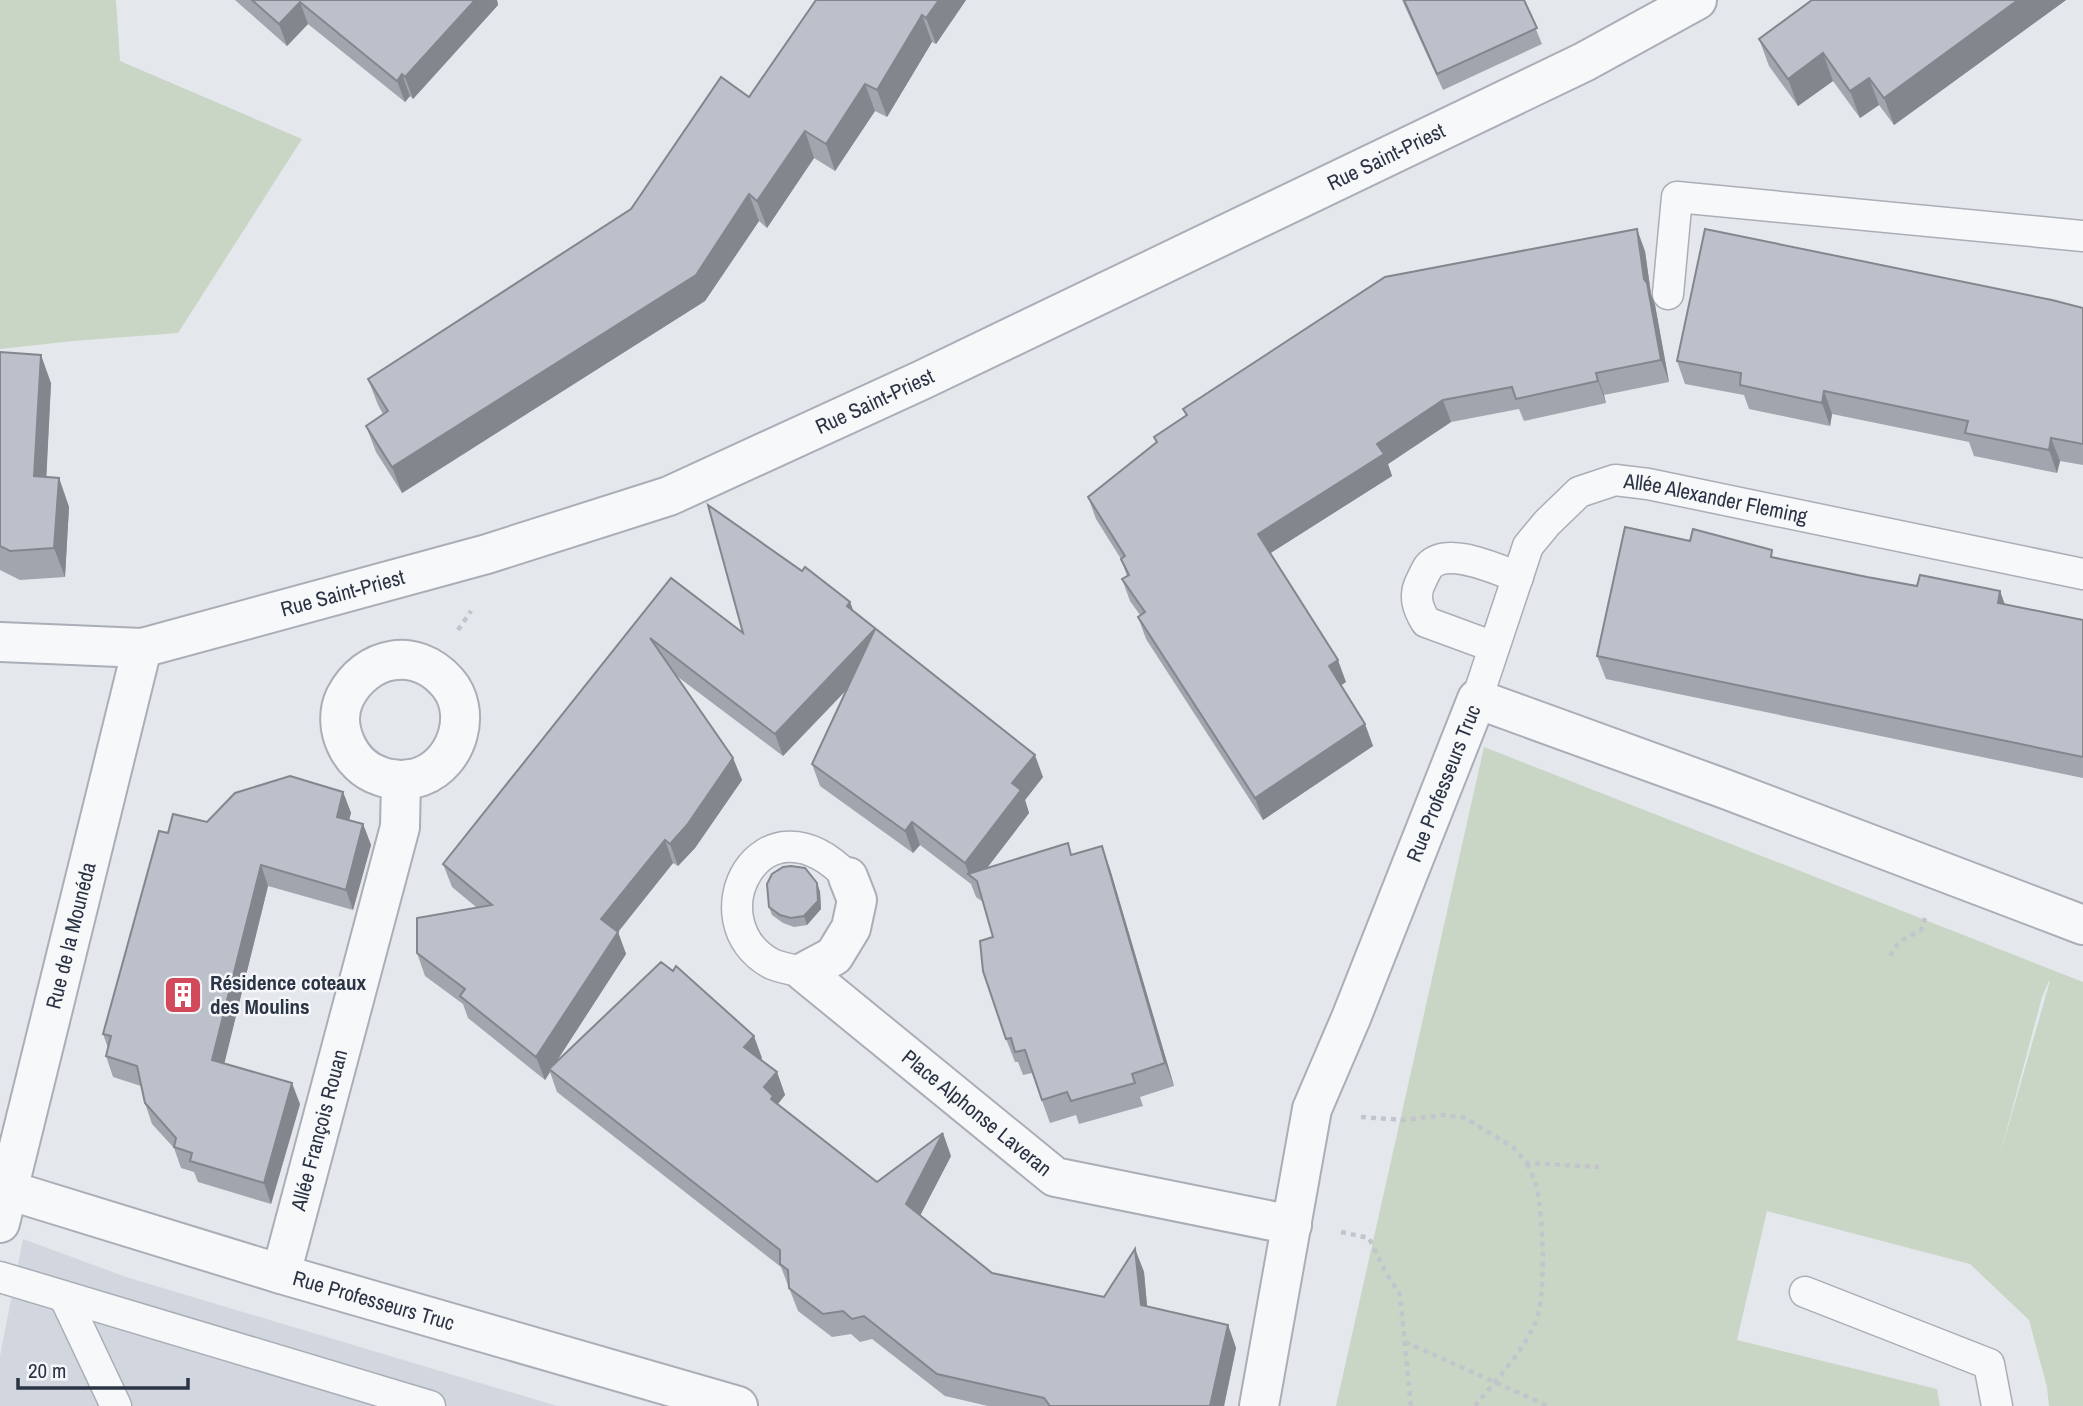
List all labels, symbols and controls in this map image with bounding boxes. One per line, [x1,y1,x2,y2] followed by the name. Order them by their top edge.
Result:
[1322,116,1450,197] street label: Rue Saint-Priest
[811,361,939,441] street label: Rue Saint-Priest
[1621,466,1811,531] street label: Allée Alexander Fleming
[277,562,408,624] street label: Rue Saint-Priest
[1399,700,1487,866] street label: Rue Professeurs Truc
[38,859,103,1012] street label: Rue de la Mounéda
[210,968,366,1021] place label: Résidence coteaux des Moulins
[162,974,204,1016] building icon: Résidence coteaux des Moulins
[896,1043,1058,1183] street label: Place Alphonse Laveran
[283,1046,354,1215] street label: Allée François Rouan
[290,1263,458,1337] street label: Rue Professeurs Truc
[18,1346,187,1390] scale bar
[28,1356,66,1385] text: 20 m

